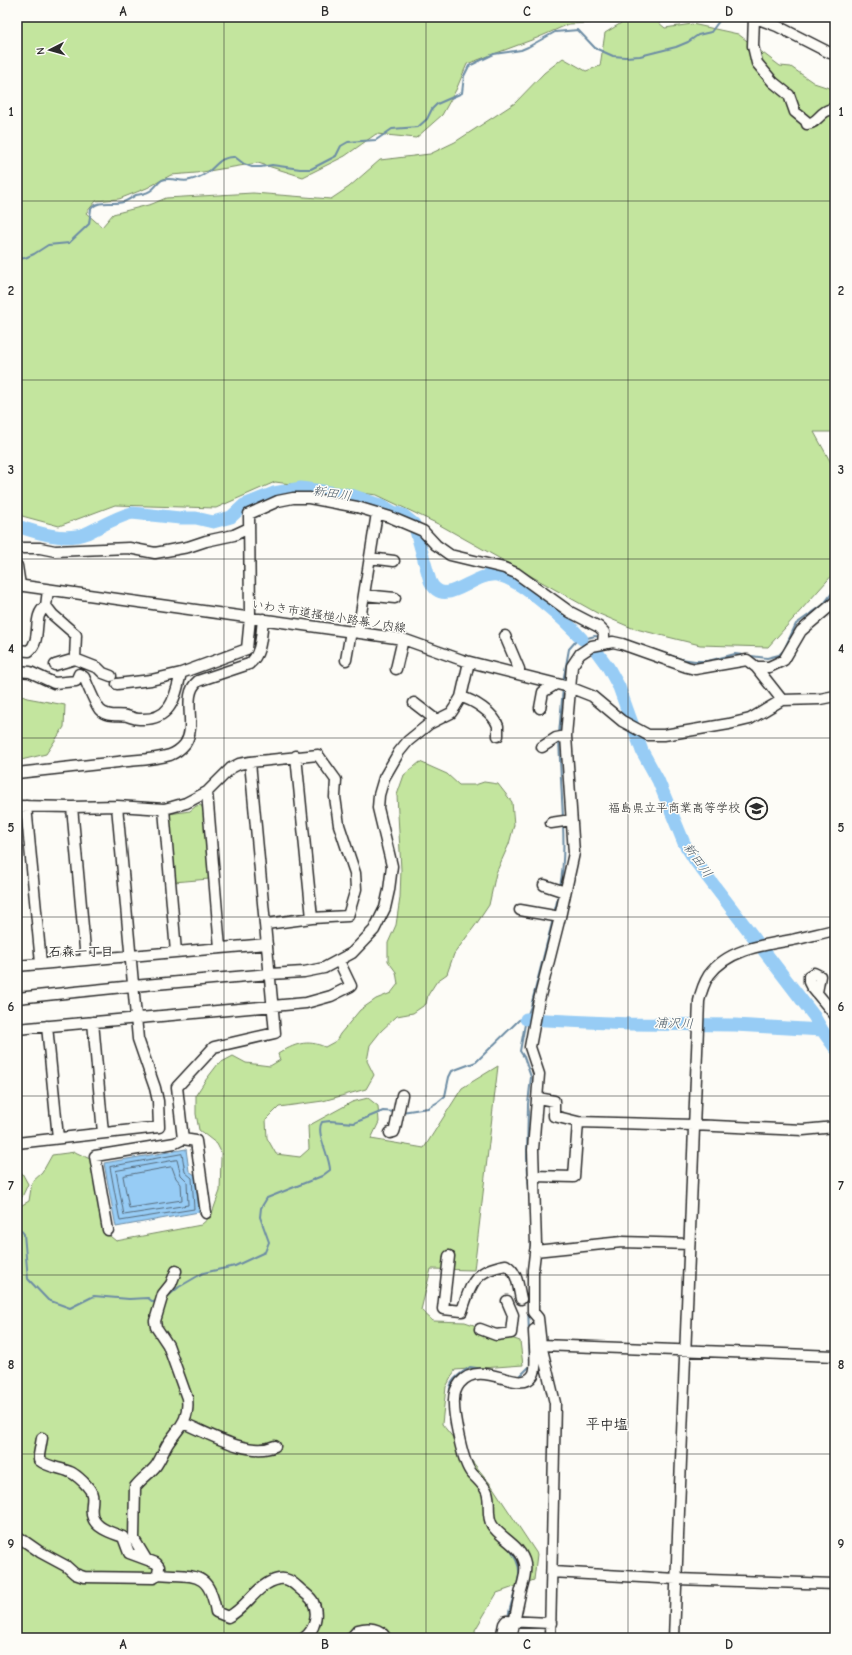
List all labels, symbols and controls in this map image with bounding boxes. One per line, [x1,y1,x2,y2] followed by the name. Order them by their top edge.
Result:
[119,4,127,19] text: A
[321,4,329,19] text: B
[523,4,531,19] text: C
[725,4,733,19] text: D
[30,30,70,70] north arrow
[34,47,47,55] text: N
[8,104,14,119] text: 1
[838,104,844,119] text: 1
[8,283,14,298] text: 2
[838,283,844,298] text: 2
[8,462,14,477] text: 3
[838,462,844,477] text: 3
[312,483,352,503] water label: 新田川
[251,597,407,635] street label: いわき市道搔槌小路幕ノ内線
[8,641,14,656] text: 4
[838,641,844,656] text: 4
[743,795,769,821] school or university icon: 福島県立平商業高等学校
[608,801,740,815] place label: 福島県立平商業高等学校
[8,820,15,835] text: 5
[838,820,845,835] text: 5
[680,840,716,880] water label: 新田川
[48,944,114,959] district label: 石森一丁目
[8,999,15,1014] text: 6
[838,999,845,1014] text: 6
[654,1015,694,1031] water label: 浦沢川
[8,1178,14,1193] text: 7
[838,1178,844,1193] text: 7
[8,1357,14,1372] text: 8
[838,1357,844,1372] text: 8
[586,1416,628,1433] district label: 平中塩
[8,1536,15,1551] text: 9
[838,1536,845,1551] text: 9
[119,1637,127,1652] text: A
[321,1637,329,1652] text: B
[523,1637,531,1652] text: C
[725,1637,733,1652] text: D

